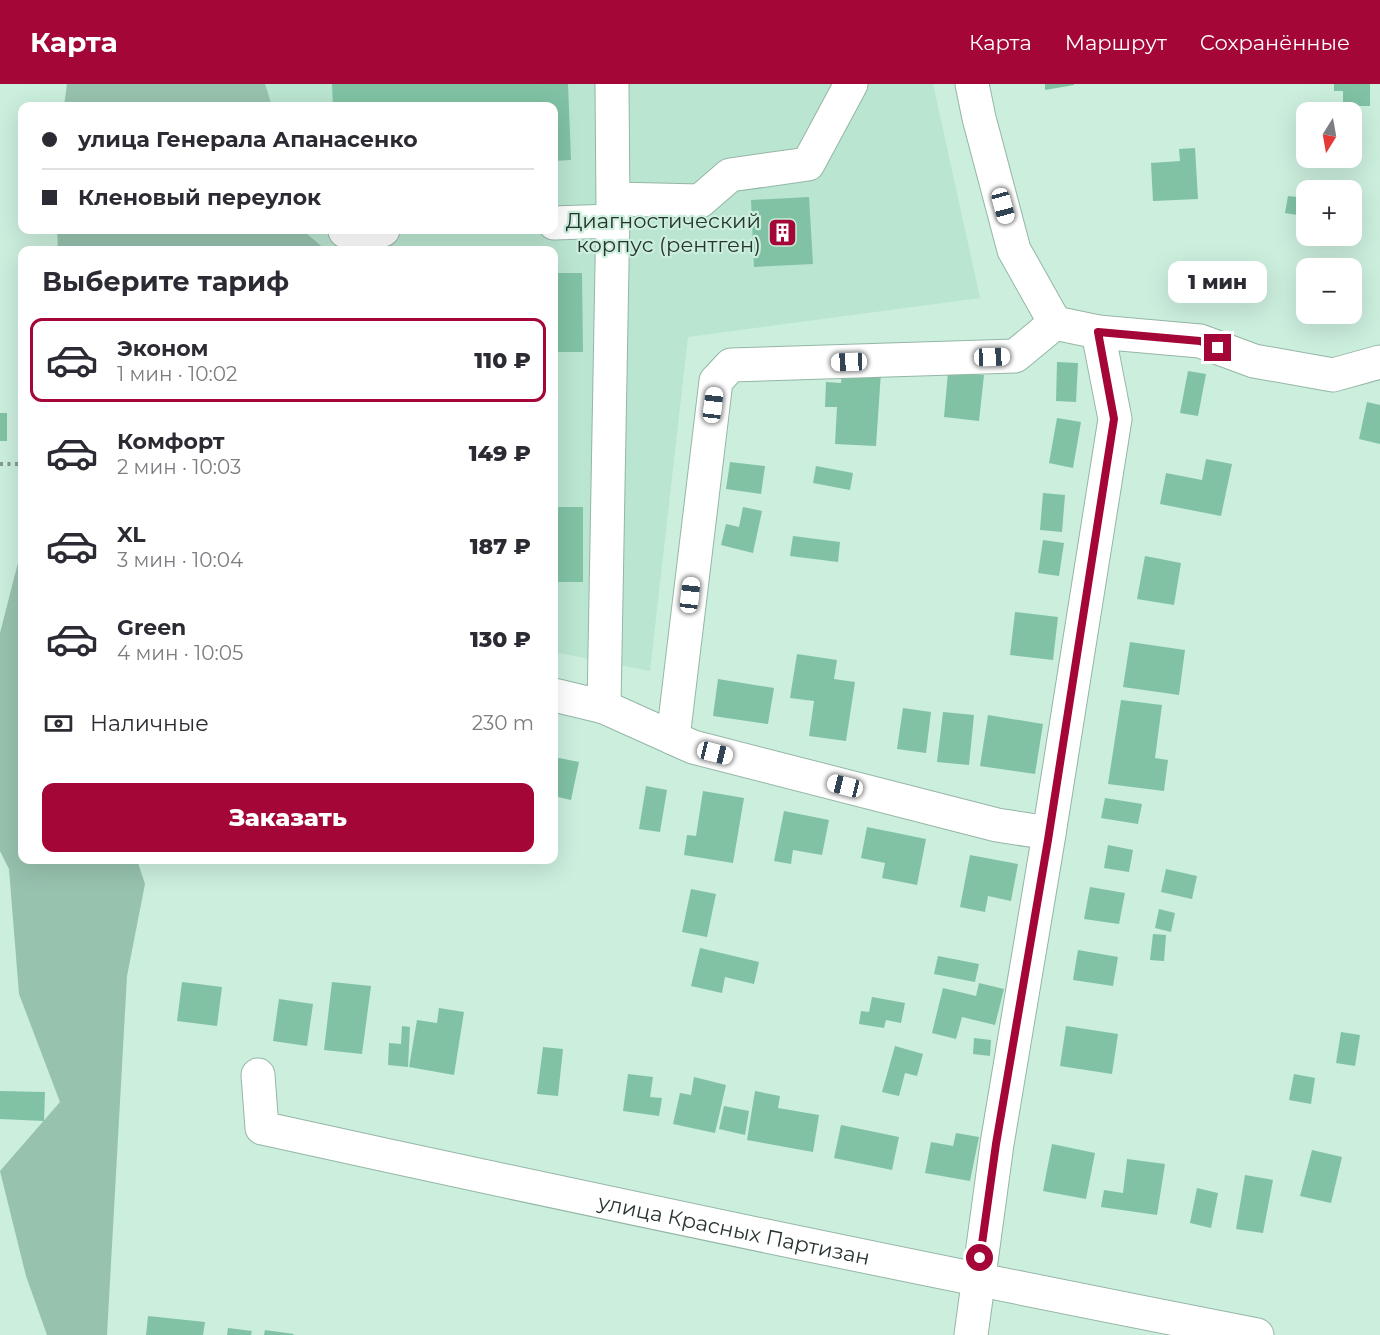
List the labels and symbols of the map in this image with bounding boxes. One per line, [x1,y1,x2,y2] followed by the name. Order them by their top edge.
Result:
[1296,102,1362,168] north arrow
[990,186,1016,226] car
[566,208,761,257] place label: Диагностический корпус (рентген)
[766,216,798,248] building icon: Диагностический корпус (рентген)
[1168,261,1268,303] callout: 1 мин
[1204,334,1231,361] route end
[974,347,1010,367] car
[831,352,867,372] car
[702,386,724,424] car
[679,576,701,614] car
[695,740,735,766] car
[825,773,865,799] car
[595,1188,872,1270] street label: улица Красных Партизан
[966,1244,993,1271] route start

